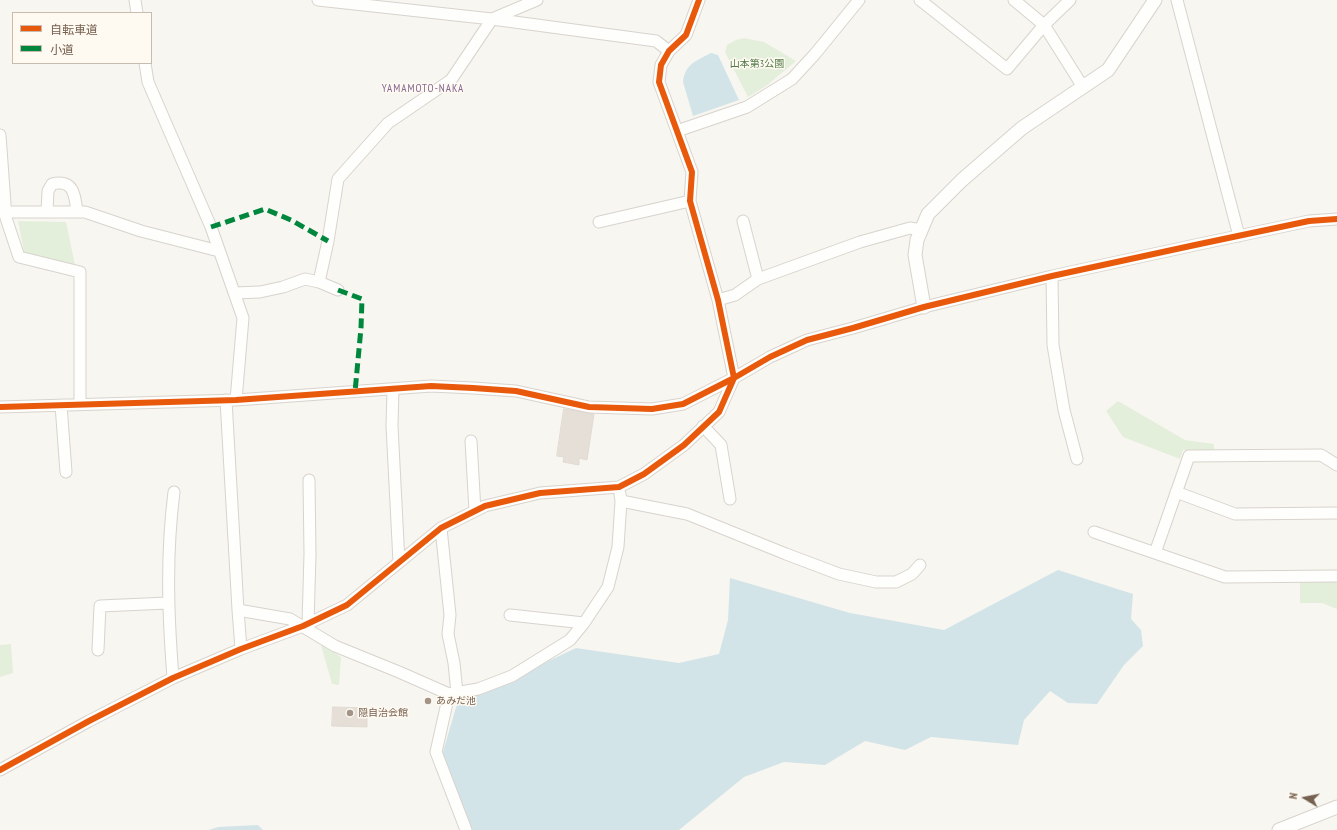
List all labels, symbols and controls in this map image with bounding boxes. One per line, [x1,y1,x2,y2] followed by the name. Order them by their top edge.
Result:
[12,12,152,64] legend
[50,22,98,37] text: 自転車道
[50,42,74,57] text: 小道
[730,58,784,70] park label: 山本第3公園
[382,82,464,96] district label: YAMAMOTO-NAKA
[436,695,476,707] place label: あみだ池
[423,696,433,706] marker: あみだ池
[358,707,408,719] place label: 隠自治会館
[345,708,355,718] marker: 隠自治会館
[1285,778,1325,818] north arrow
[1286,792,1301,800] text: N

